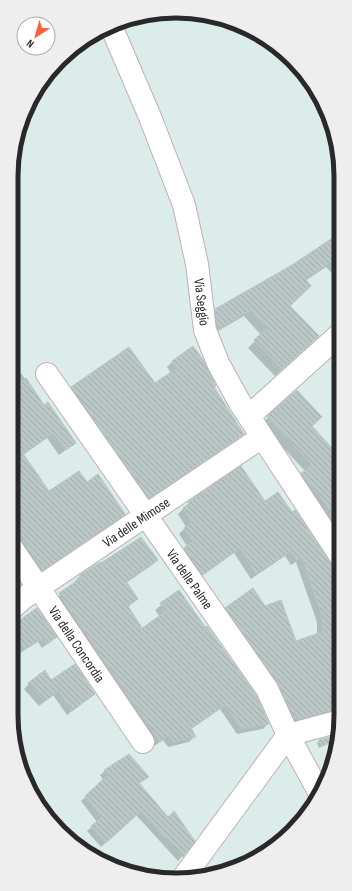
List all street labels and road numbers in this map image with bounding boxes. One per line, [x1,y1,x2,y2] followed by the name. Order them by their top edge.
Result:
[190,277,213,327] street label: Via Seggio
[99,494,173,551] street label: Via delle Mimose
[163,546,216,613] street label: Via delle Palme
[45,603,108,686] street label: Via della Concordia

